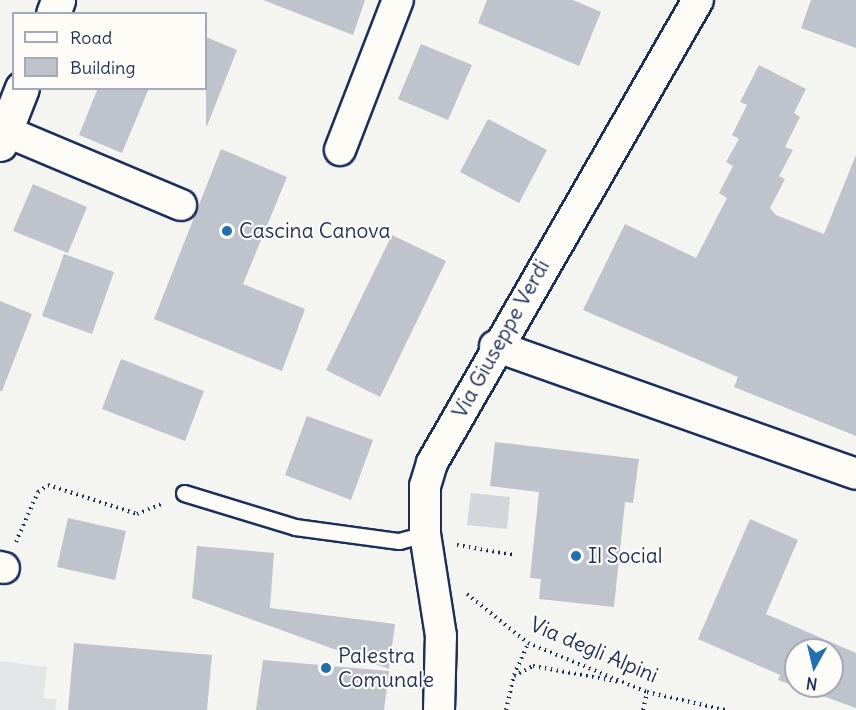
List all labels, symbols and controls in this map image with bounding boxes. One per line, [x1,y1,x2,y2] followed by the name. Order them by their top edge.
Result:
[12,12,207,90] legend
[70,26,112,49] text: Road
[70,56,135,79] text: Building
[239,218,390,244] place label: Cascina Canova
[220,224,234,238] marker: Cascina Canova
[447,255,555,423] street label: Via Giuseppe Verdi
[588,543,662,569] place label: Il Social
[569,549,583,563] marker: Il Social
[526,612,662,688] street label: Via degli Alpini
[784,638,844,698] north arrow
[338,643,434,693] place label: Palestra Comunale
[319,661,333,675] marker: Palestra Comunale
[805,673,819,695] text: N

